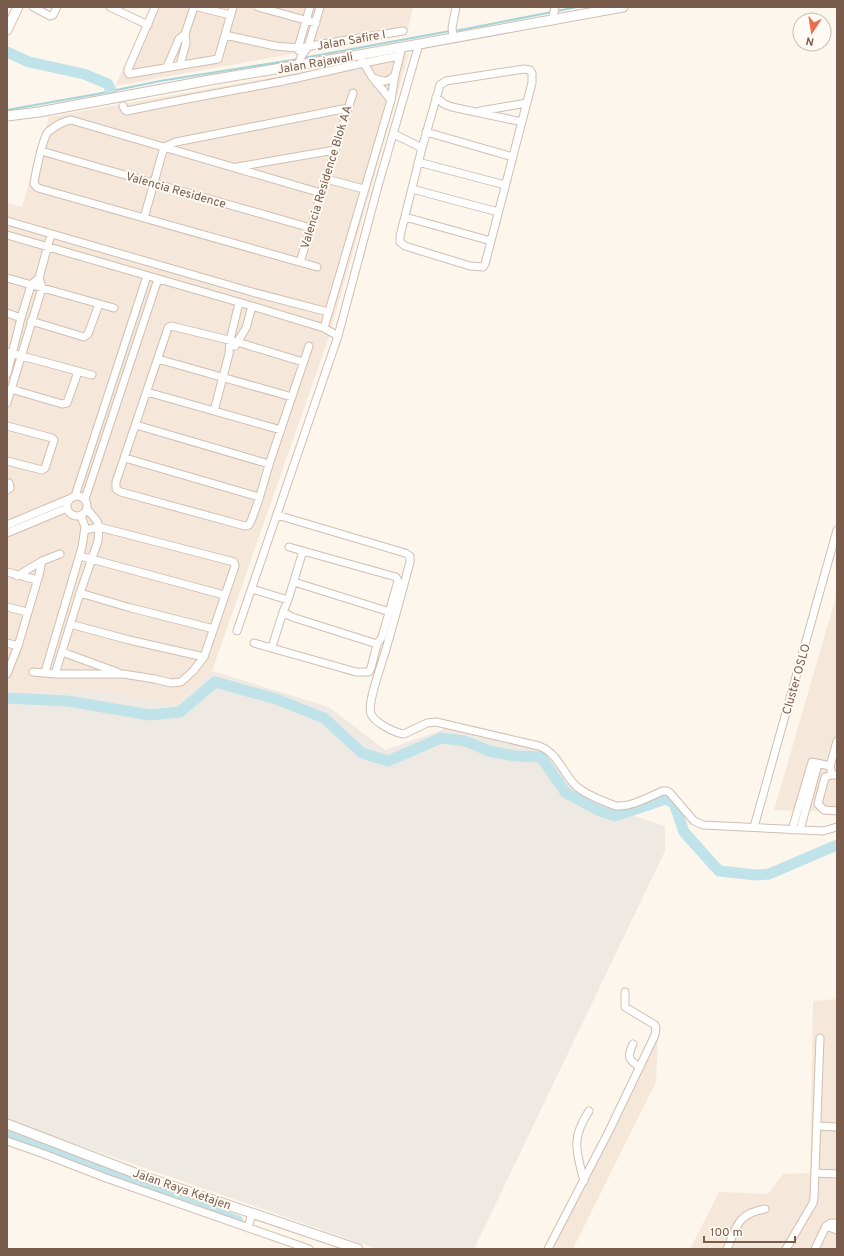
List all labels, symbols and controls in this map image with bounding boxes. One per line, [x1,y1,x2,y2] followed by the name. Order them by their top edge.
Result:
[792,12,832,52] north arrow
[315,27,387,55] street label: Jalan Safire I
[805,33,815,48] text: N
[276,49,354,79] street label: Jalan Rajawali
[297,104,356,251] street label: Valencia Residence Blok AA
[124,169,228,213] street label: Valencia Residence
[779,642,815,717] street label: Cluster OSLO
[130,1166,233,1214] street label: Jalan Raya Ketajen
[704,1218,795,1244] scale bar
[710,1225,743,1241] text: 100 m

